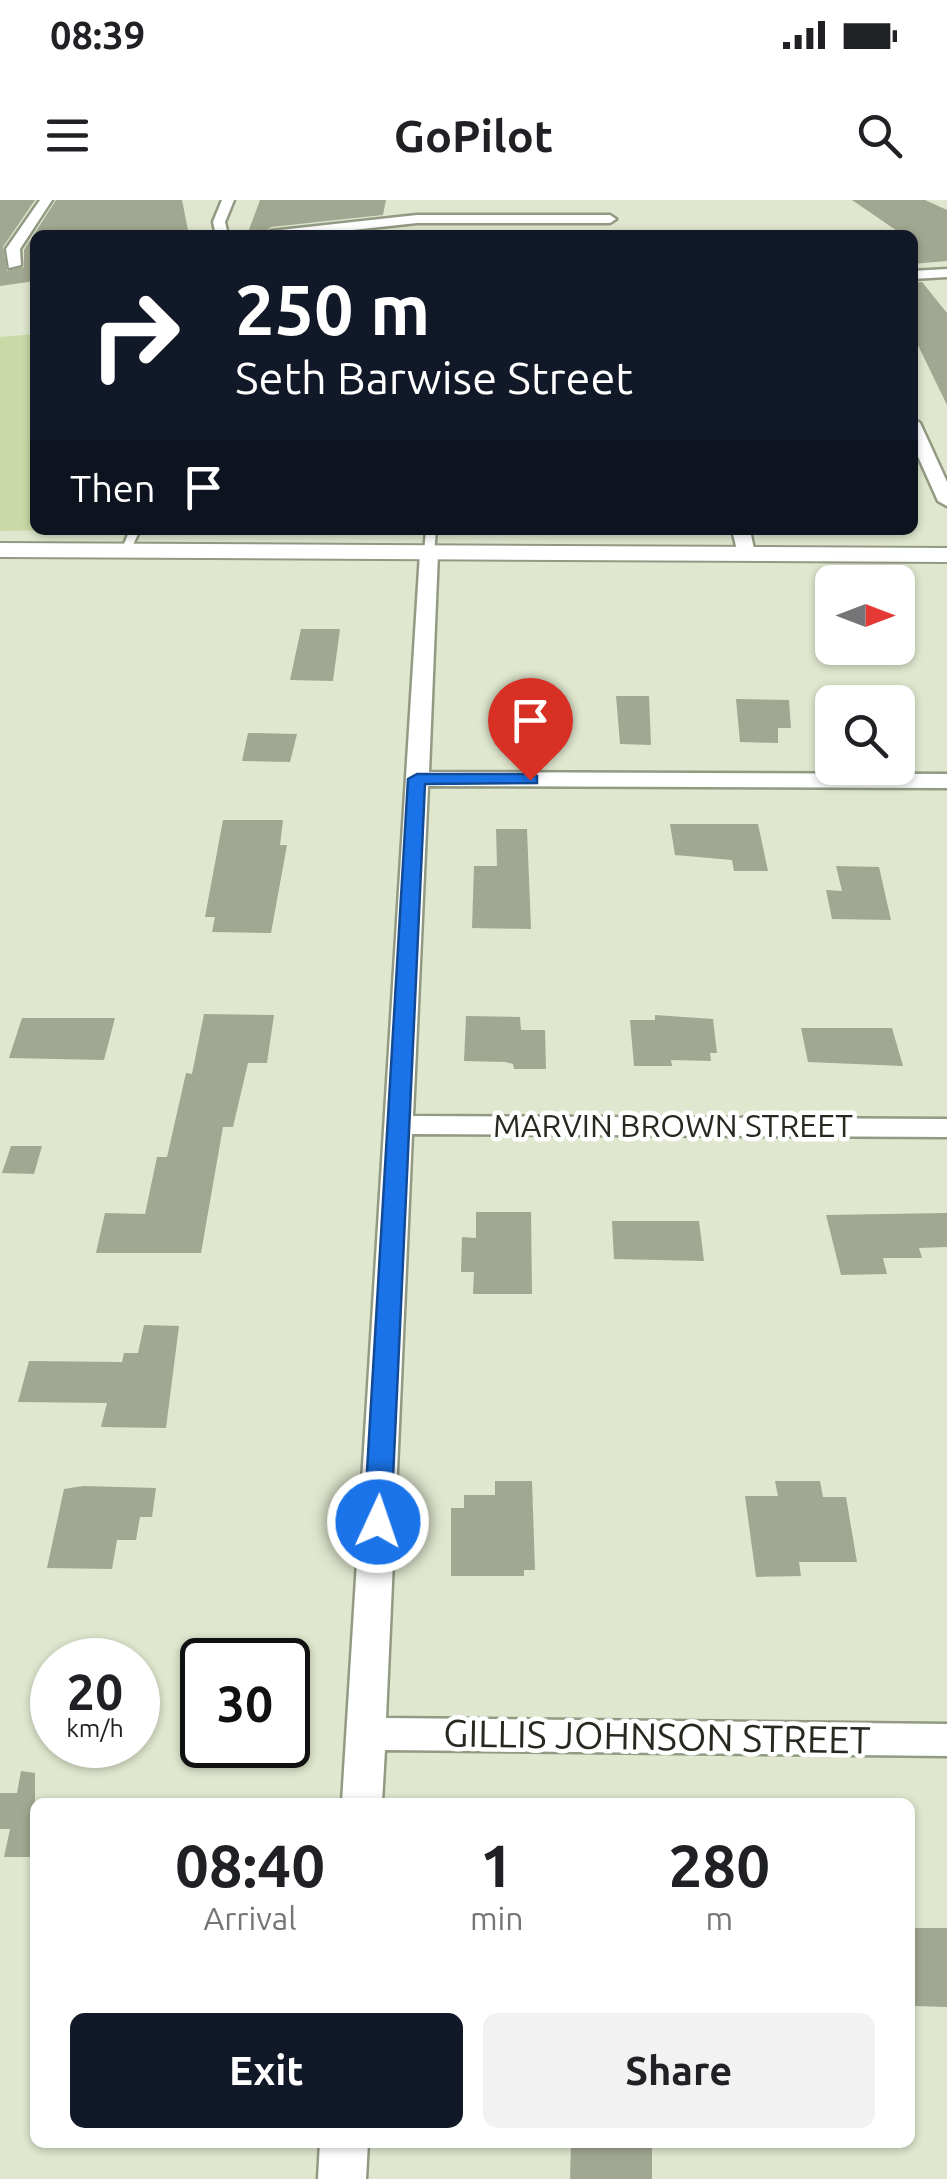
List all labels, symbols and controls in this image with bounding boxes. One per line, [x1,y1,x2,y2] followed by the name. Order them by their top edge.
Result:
[50,14,145,56] text: 08:39
[40,108,95,163] icon: menu
[852,108,907,163] icon: search
[394,110,553,161] text: GoPilot
[70,270,200,400] icon: right
[235,270,430,348] text: 250 m
[235,352,633,403] text: Seth Barwise Street
[176,460,231,515] icon: arrive
[70,467,156,509] text: Then
[815,565,915,665] north arrow
[815,565,915,785] map controls
[488,678,573,781] pin
[815,685,915,785] button: search
[503,693,558,748] icon: arrive
[493,1107,853,1143] street label: MARVIN BROWN STREET
[326,1470,430,1574] position arrow
[180,1638,310,1768] speed limit sign: 30
[67,1663,123,1719] text: 20
[443,1711,871,1761] street label: GILLIS JOHNSON STREET
[66,1714,124,1742] text: km/h
[175,1831,325,1898] text: 08:40
[480,1831,514,1898] text: 1
[669,1831,770,1898] text: 280
[203,1900,297,1936] text: Arrival
[470,1900,524,1936] text: min
[705,1900,733,1936] text: m
[70,2013,463,2128] button: Exit
[483,2013,875,2128] button: Share

